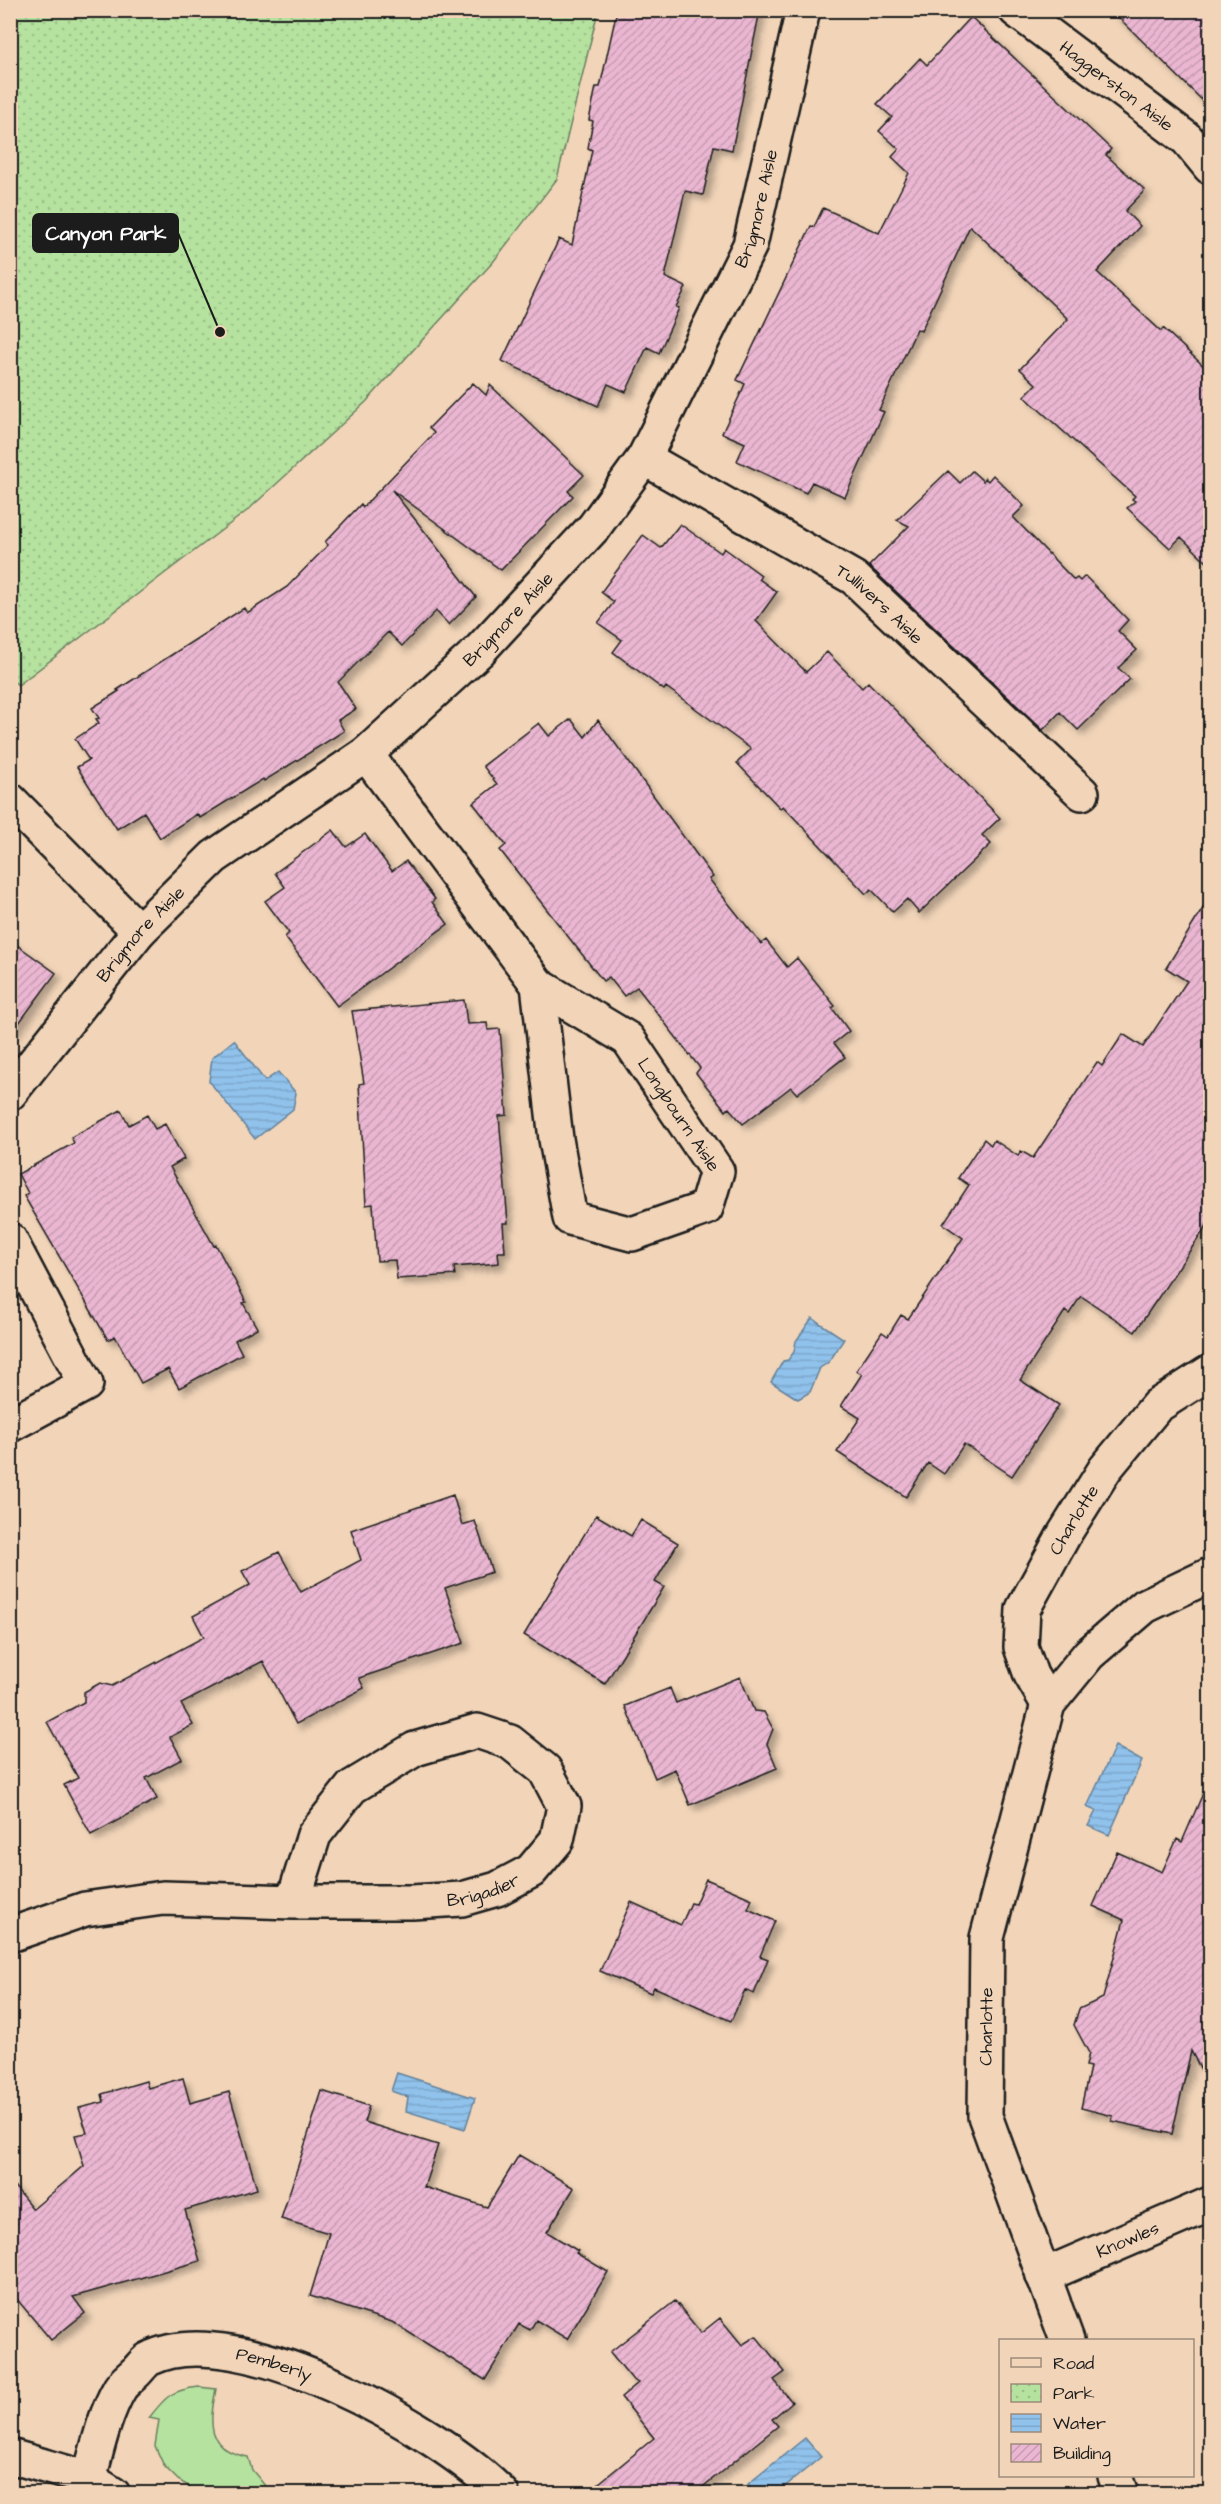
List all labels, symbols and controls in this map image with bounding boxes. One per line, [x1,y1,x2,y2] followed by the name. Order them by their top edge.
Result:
[1054,35,1179,137] street label: Haggerston Aisle
[728,147,784,272] street label: Brigmore Aisle
[33,214,178,252] callout: Canyon Park
[46,220,167,249] text: Canyon Park
[831,558,929,650] street label: Tullivers Aisle
[457,566,559,672] street label: Brigmore Aisle
[91,880,190,987] street label: Brigmore Aisle
[632,1053,726,1177] street label: Longbourn Aisle
[1043,1480,1105,1559] street label: Charlotte
[446,1867,524,1912] street label: Brigadier
[973,1987,999,2066] street label: Charlotte
[1092,2215,1163,2264] street label: Knowles
[999,2339,1194,2477] legend
[234,2341,316,2388] street label: Pemberly
[1053,2351,1094,2376] text: Road
[1053,2381,1095,2406] text: Park
[1053,2411,1106,2436] text: Water
[1053,2441,1111,2467] text: Building

